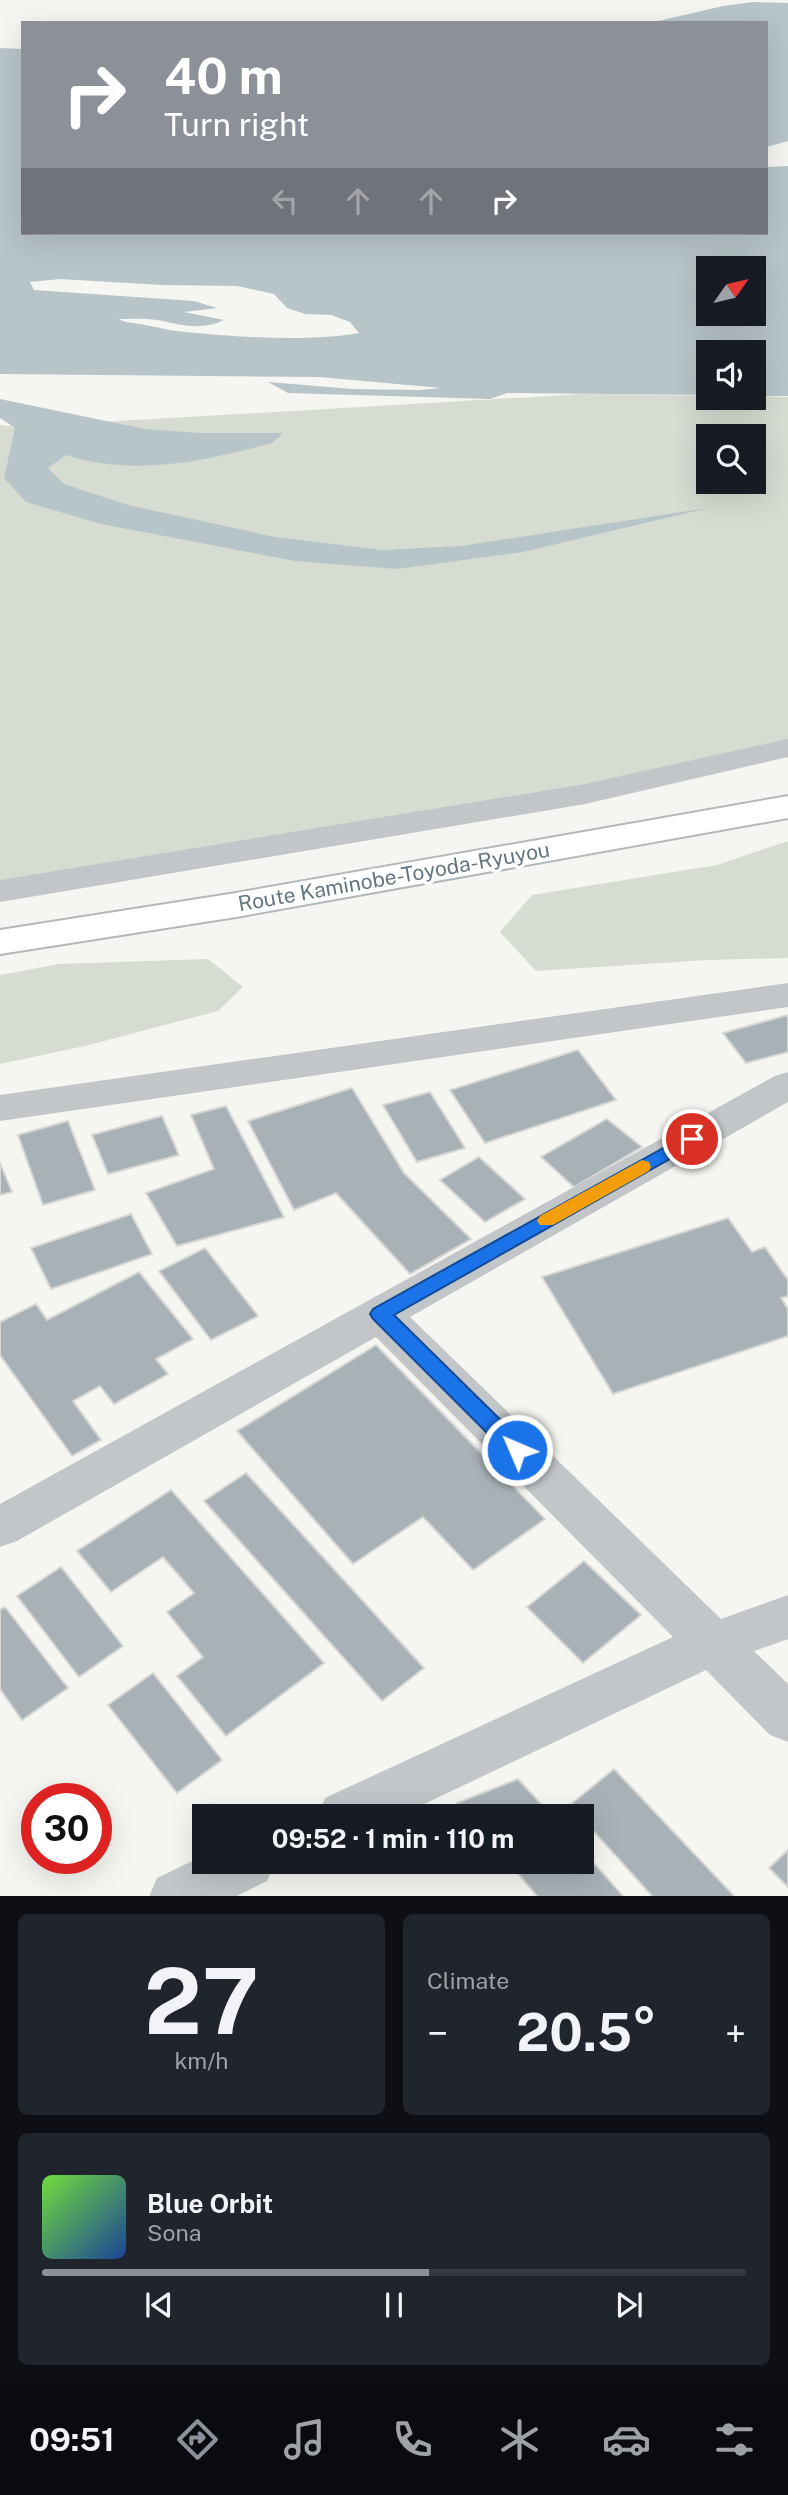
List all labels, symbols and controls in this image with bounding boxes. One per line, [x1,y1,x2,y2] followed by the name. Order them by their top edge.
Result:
[164,47,283,105] text: 40 m
[49,49,140,140] icon: right
[164,106,309,143] text: Turn right
[266,182,304,220] icon: left
[339,182,377,220] icon: ahead
[412,182,450,220] icon: ahead
[485,182,523,220] icon: right
[696,256,766,326] north arrow
[696,256,766,494] map controls
[696,340,766,410] button: sound
[696,424,766,494] button: search
[236,837,552,916] street label: Route Kaminobe-Toyoda-Ryuyou
[662,1109,722,1169] pin
[673,1120,711,1158] icon: arrive
[480,1413,554,1487] position arrow
[21,1783,112,1874] speed limit sign: 30
[272,1823,514,1854] text: 09:52 · 1 min · 110 m
[144,1948,259,2054] text: 27
[427,1967,509,1994] text: Climate
[516,2002,657,2063] text: 20.5°
[427,2011,448,2056] text: −
[725,2011,746,2056] text: +
[174,2047,229,2074] text: km/h
[147,2188,273,2219] text: Blue Orbit
[147,2219,201,2246] text: Sona
[140,2286,178,2324] icon: previous
[375,2286,413,2324] icon: pause
[610,2286,648,2324] icon: next
[173,2415,222,2464] icon: directions
[280,2415,329,2464] icon: music
[388,2415,437,2464] icon: phone
[495,2415,544,2464] icon: climate
[602,2415,651,2464] icon: car
[710,2415,759,2464] icon: filters
[29,2421,115,2458] text: 09:51

